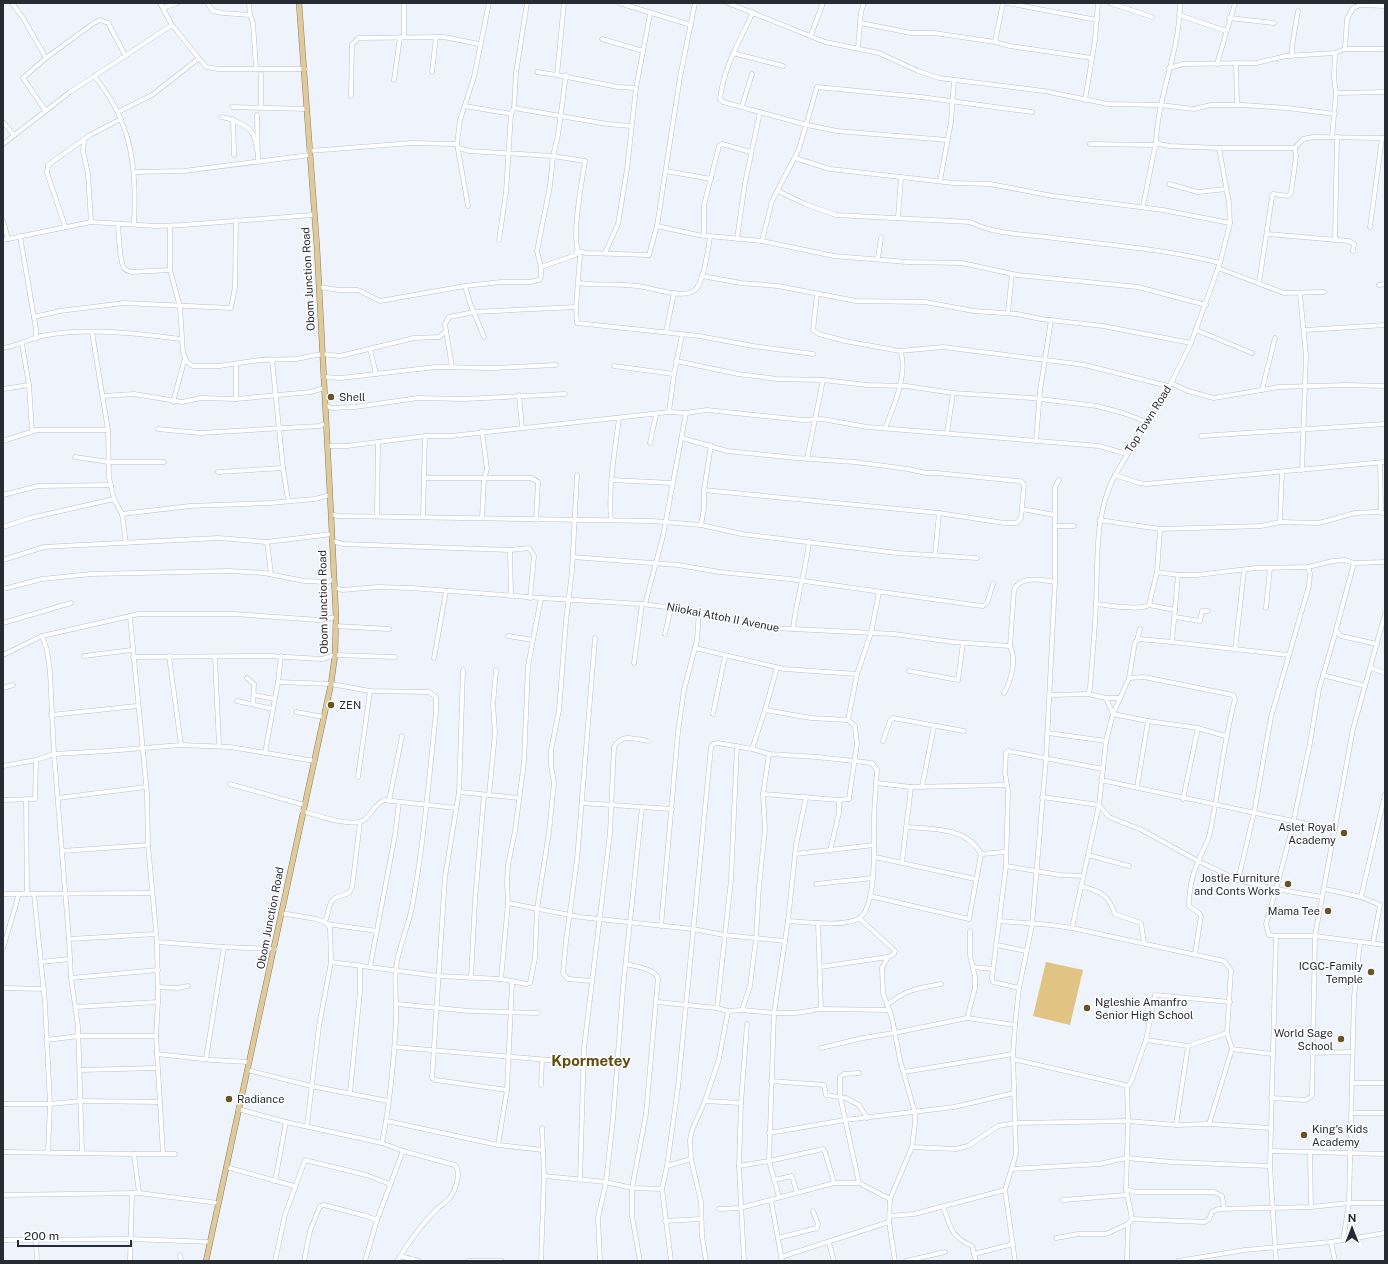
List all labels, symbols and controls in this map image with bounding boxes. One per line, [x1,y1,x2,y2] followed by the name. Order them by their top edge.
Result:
[299,227,317,331] street label: Obom Junction Road
[1123,383,1173,455] street label: Top Town Road
[339,391,365,403] place label: Shell
[326,392,336,402] marker: Shell
[316,550,330,654] street label: Obom Junction Road
[666,600,780,634] street label: Niiokai Attoh II Avenue
[339,699,361,711] place label: ZEN
[326,700,336,710] marker: ZEN
[1278,821,1336,846] place label: Aslet Royal Academy
[1339,828,1349,838] marker: Aslet Royal Academy
[254,866,286,970] street label: Obom Junction Road
[1194,872,1280,897] place label: Jostle Furniture and Conts Works
[1283,879,1293,889] marker: Jostle Furniture and Conts Works
[1268,905,1320,917] place label: Mama Tee
[1323,906,1333,916] marker: Mama Tee
[1299,960,1363,985] place label: ICGC-Family Temple
[1366,967,1376,977] marker: ICGC-Family Temple
[1095,996,1193,1021] place label: Ngleshie Amanfro Senior High School
[1082,1003,1092,1013] marker: Ngleshie Amanfro Senior High School
[1274,1027,1333,1052] place label: World Sage School
[1336,1034,1346,1044] marker: World Sage School
[551,1052,631,1069] district label: Kpormetey
[237,1093,284,1105] place label: Radiance
[224,1094,234,1104] marker: Radiance
[1312,1123,1368,1148] place label: King's Kids Academy
[1299,1130,1309,1140] marker: King's Kids Academy
[1332,1208,1372,1248] north arrow
[1348,1212,1356,1224] text: N
[18,1222,131,1248] scale bar
[24,1229,59,1243] text: 200 m

